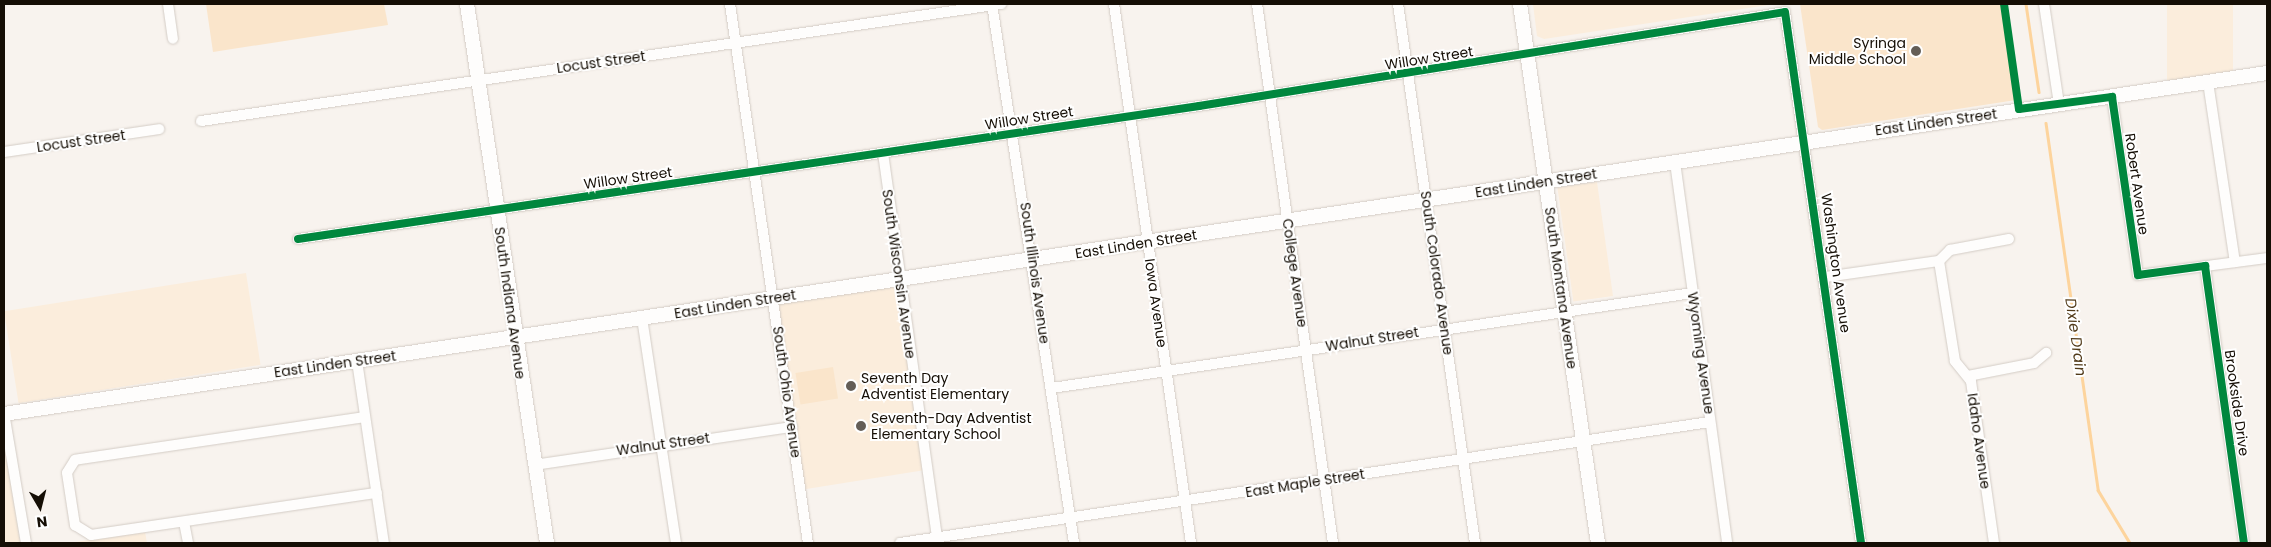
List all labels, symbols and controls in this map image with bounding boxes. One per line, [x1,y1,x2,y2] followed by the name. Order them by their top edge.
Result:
[1809,35,1906,68] place label: Syringa Middle School
[1384,43,1474,73] street label: Willow Street
[1910,45,1922,57] marker: Syringa Middle School
[555,47,647,77] street label: Locust Street
[984,103,1074,133] street label: Willow Street
[1874,105,1998,139] street label: East Linden Street
[35,126,127,156] street label: Locust Street
[2122,132,2152,236] street label: Robert Avenue
[583,163,673,193] street label: Willow Street
[1474,165,1598,201] street label: East Linden Street
[879,188,919,360] street label: South Wisconsin Avenue
[1417,190,1457,356] street label: South Colorado Avenue
[1818,192,1854,334] street label: Washington Avenue
[1017,201,1053,345] street label: South Illinois Avenue
[1541,206,1581,370] street label: South Montana Avenue
[1279,217,1311,329] street label: College Avenue
[491,226,529,380] street label: South Indiana Avenue
[1074,226,1198,262] street label: East Linden Street
[1141,257,1171,349] street label: Iowa Avenue
[673,286,797,322] street label: East Linden Street
[1684,291,1718,415] street label: Wyoming Avenue
[2062,297,2090,377] water label: Dixie Drain
[1324,323,1420,355] street label: Walnut Street
[769,325,805,459] street label: South Ohio Avenue
[273,347,397,381] street label: East Linden Street
[2221,349,2253,457] street label: Brookside Drive
[861,370,1009,402] place label: Seventh Day Adventist Elementary
[845,380,857,392] marker: Seventh Day Adventist Elementary
[1964,392,1994,490] street label: Idaho Avenue
[871,410,1031,442] place label: Seventh-Day Adventist Elementary School
[855,420,867,432] marker: Seventh-Day Adventist Elementary School
[615,429,711,459] street label: Walnut Street
[1244,465,1366,501] street label: East Maple Street
[15,482,65,532] north arrow
[35,511,49,532] text: N

